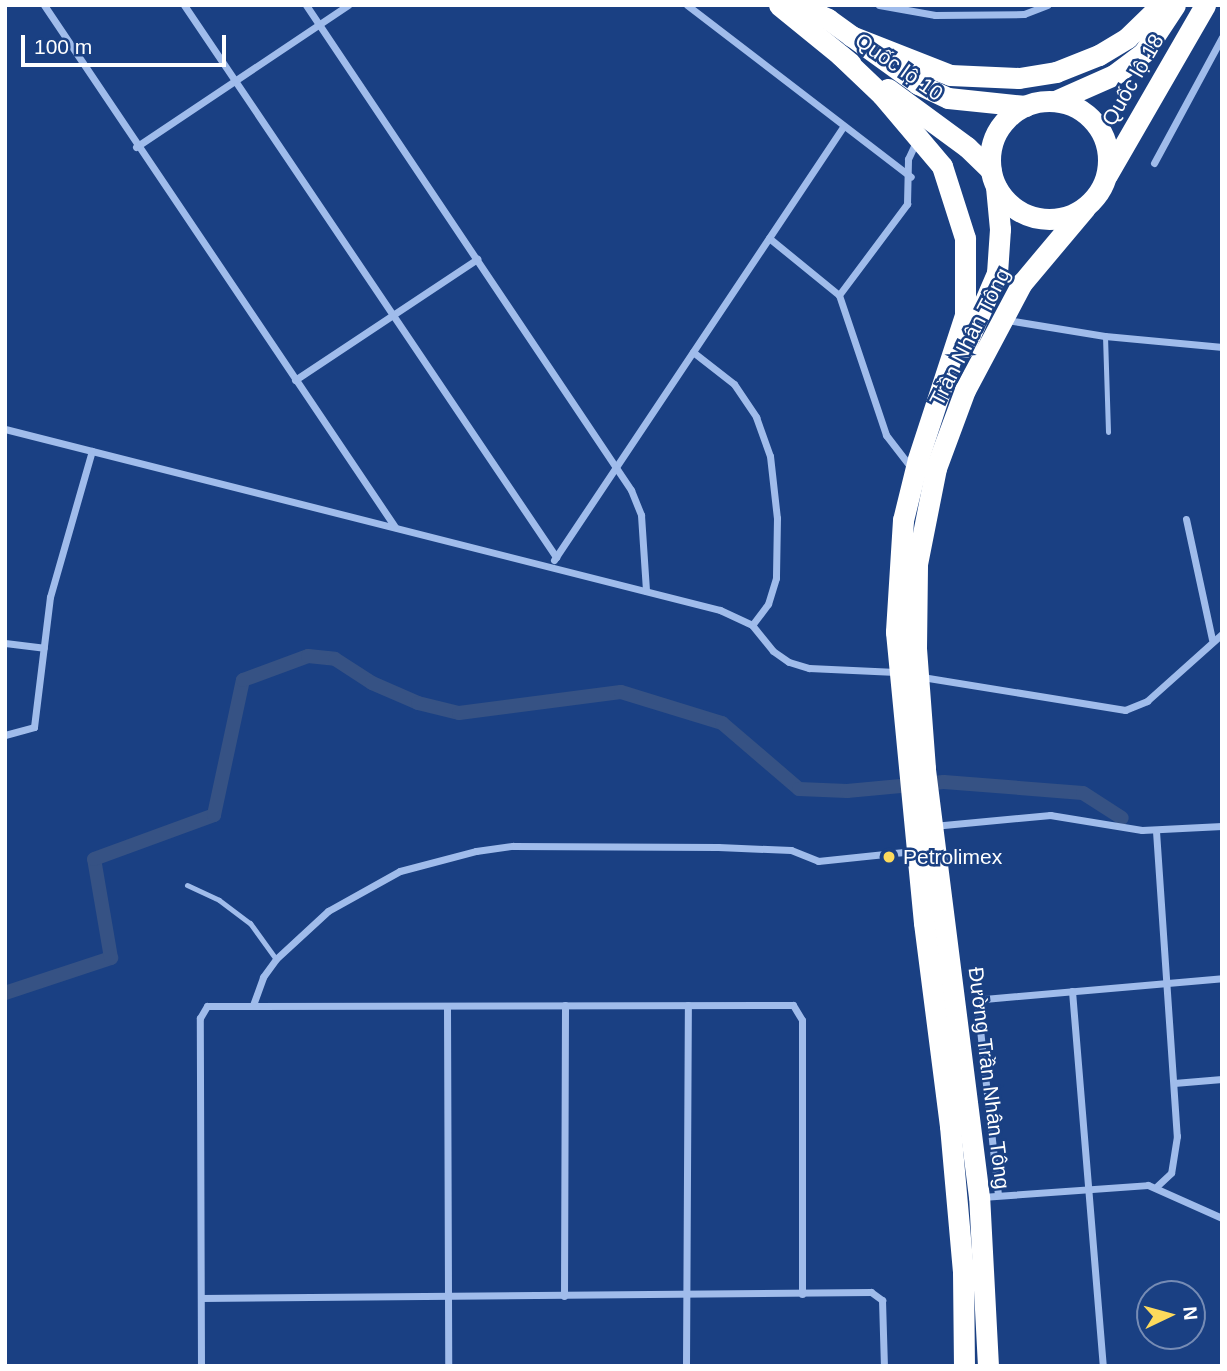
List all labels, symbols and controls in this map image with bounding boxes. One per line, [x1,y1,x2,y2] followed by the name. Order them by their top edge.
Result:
[24,21,229,65] scale bar
[850,28,948,106] street label: Quốc lộ 10
[1097,30,1169,130] street label: Quốc lộ 18
[34,35,92,58] text: 100 m
[924,264,1016,410] street label: Trần Nhân Tông
[903,844,1002,870] place label: Petrolimex
[881,849,897,865] marker: Petrolimex
[963,965,1015,1191] street label: Đường Trần Nhân Tông
[1136,1280,1206,1350] north arrow
[1179,1306,1201,1321] text: N

